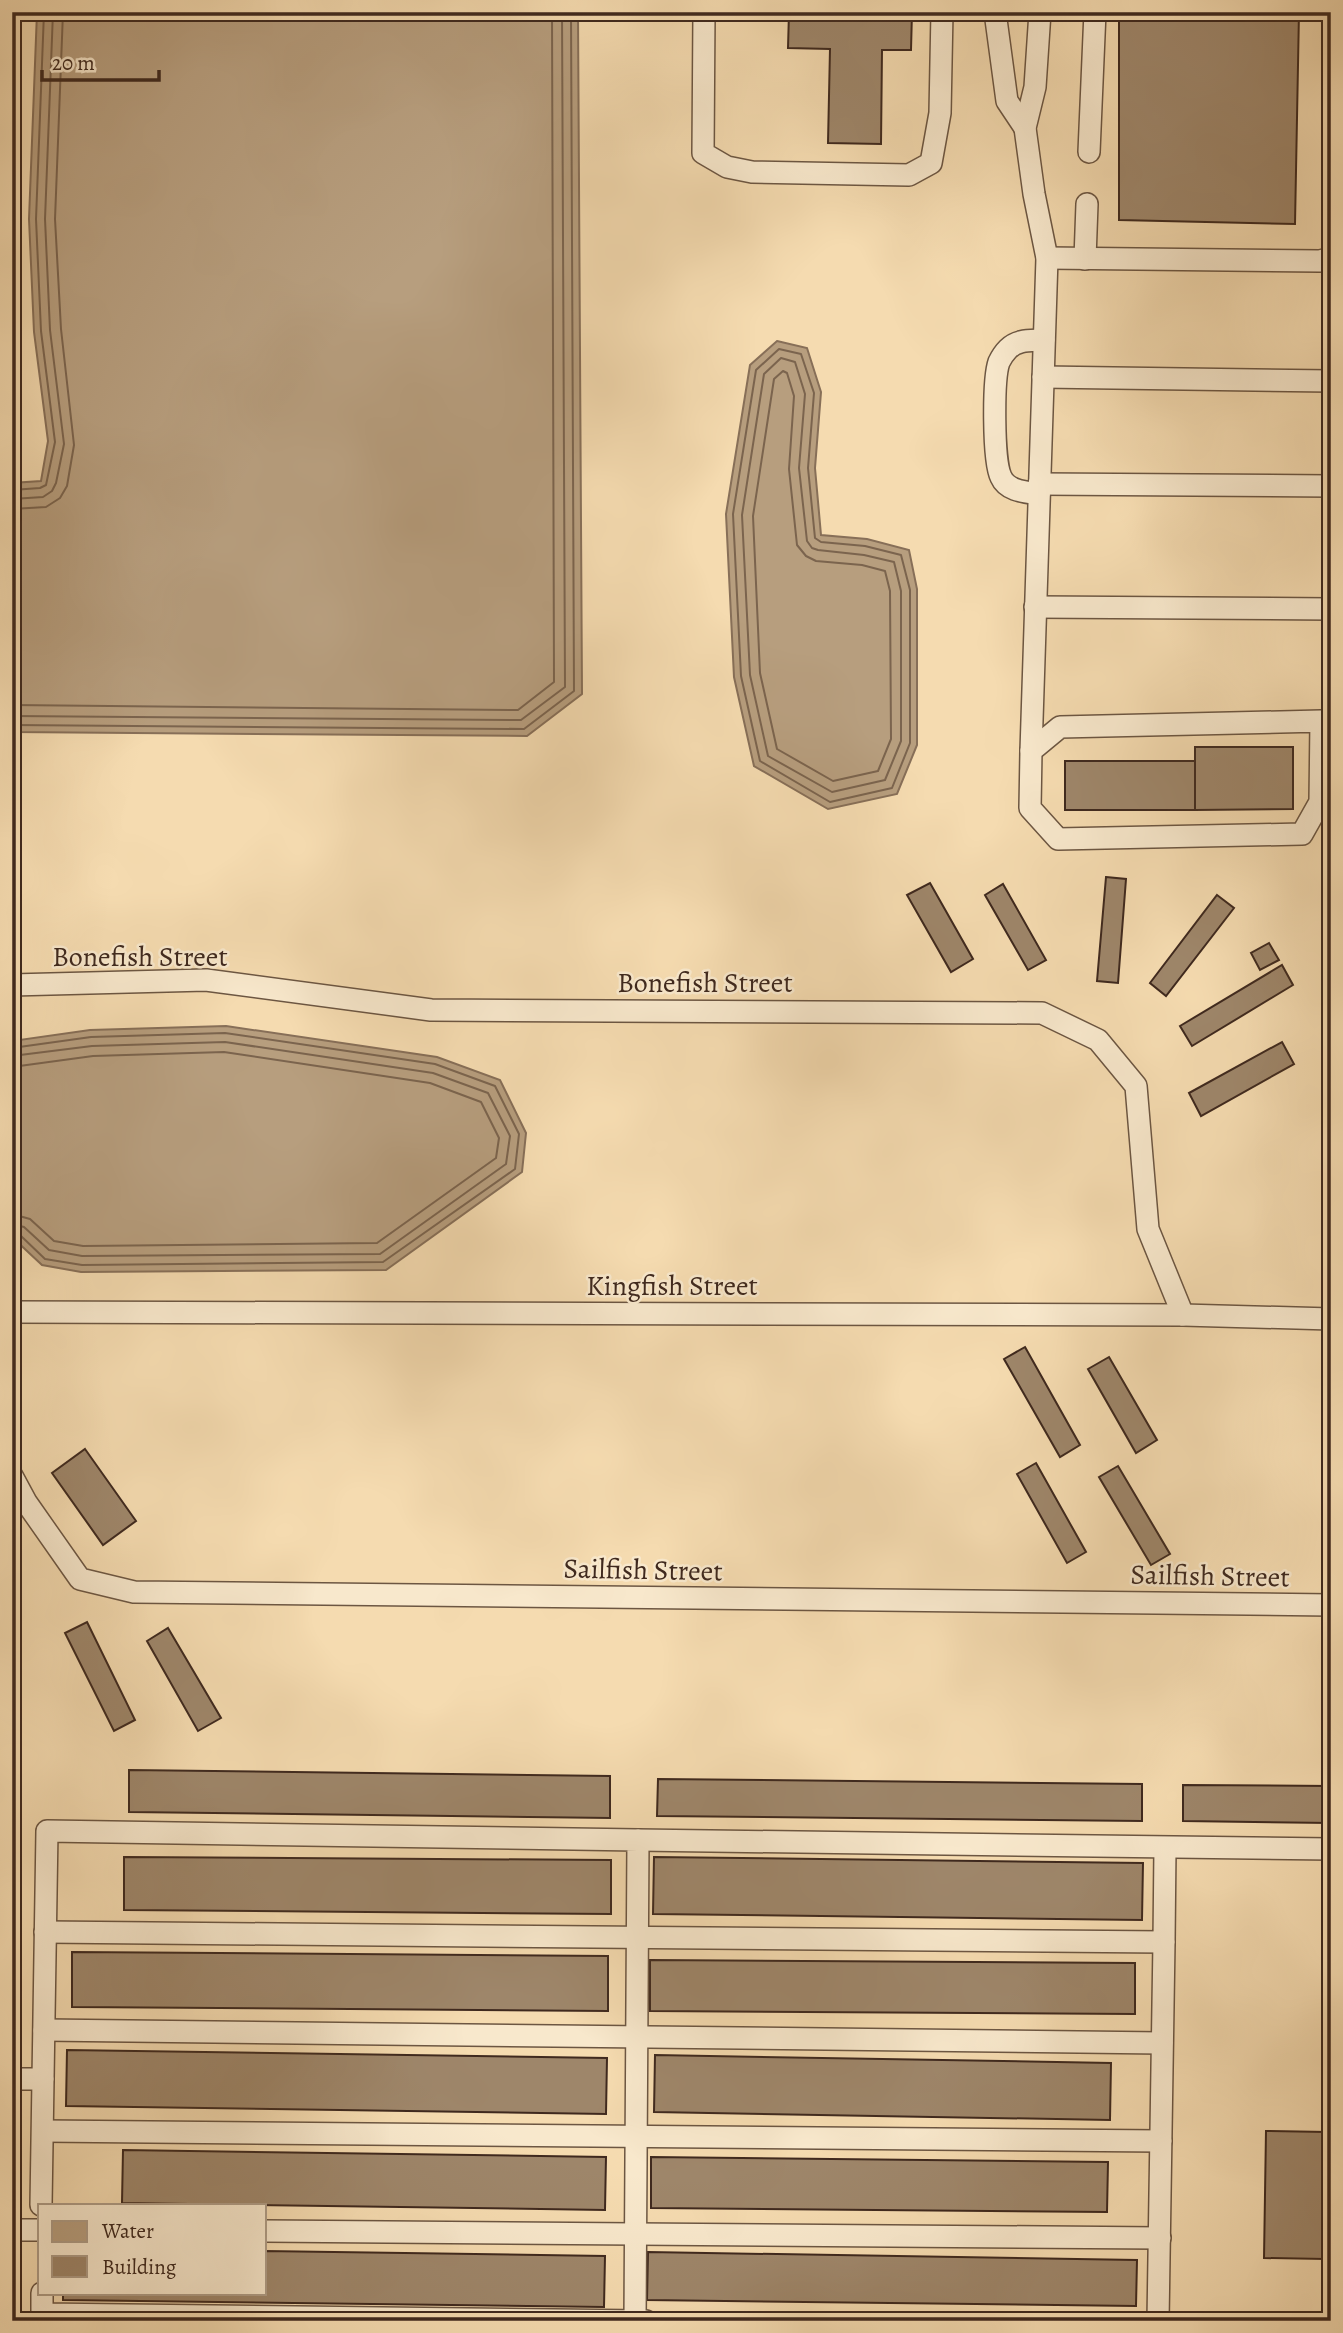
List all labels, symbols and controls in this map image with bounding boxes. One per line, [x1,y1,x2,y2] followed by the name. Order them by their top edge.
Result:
[42,38,159,82] scale bar
[52,49,95,77] text: 20 m
[52,938,228,976] street label: Bonefish Street
[617,964,793,1002] street label: Bonefish Street
[586,1267,758,1305] street label: Kingfish Street
[563,1550,723,1590] street label: Sailfish Street
[1130,1556,1290,1596] street label: Sailfish Street
[38,2204,266,2294] legend
[101,2217,154,2245] text: Water
[102,2253,177,2281] text: Building

